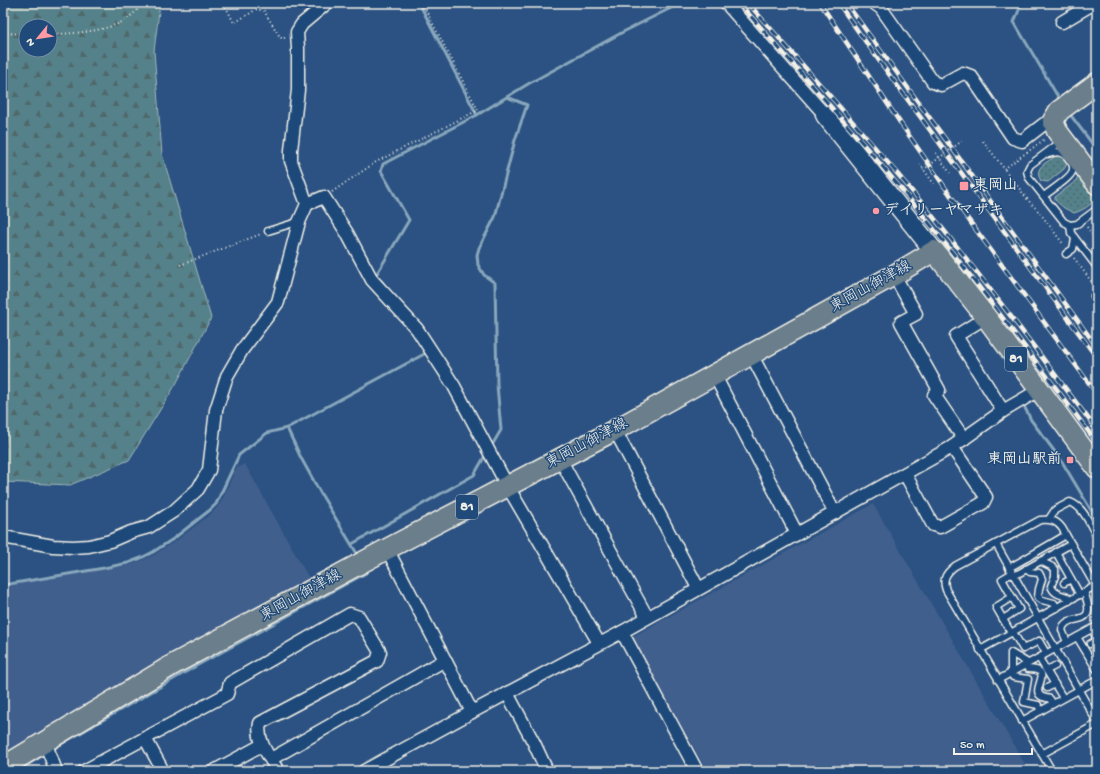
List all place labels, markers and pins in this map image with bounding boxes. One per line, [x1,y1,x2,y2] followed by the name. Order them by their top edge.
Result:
[973,176,1018,195] place label: 東岡山
[958,180,970,192] marker: 東岡山
[884,202,1004,220] place label: デイリーヤマザキ
[871,206,881,216] marker: デイリーヤマザキ
[987,450,1062,469] place label: 東岡山駅前
[1065,455,1075,465] marker: 東岡山駅前

